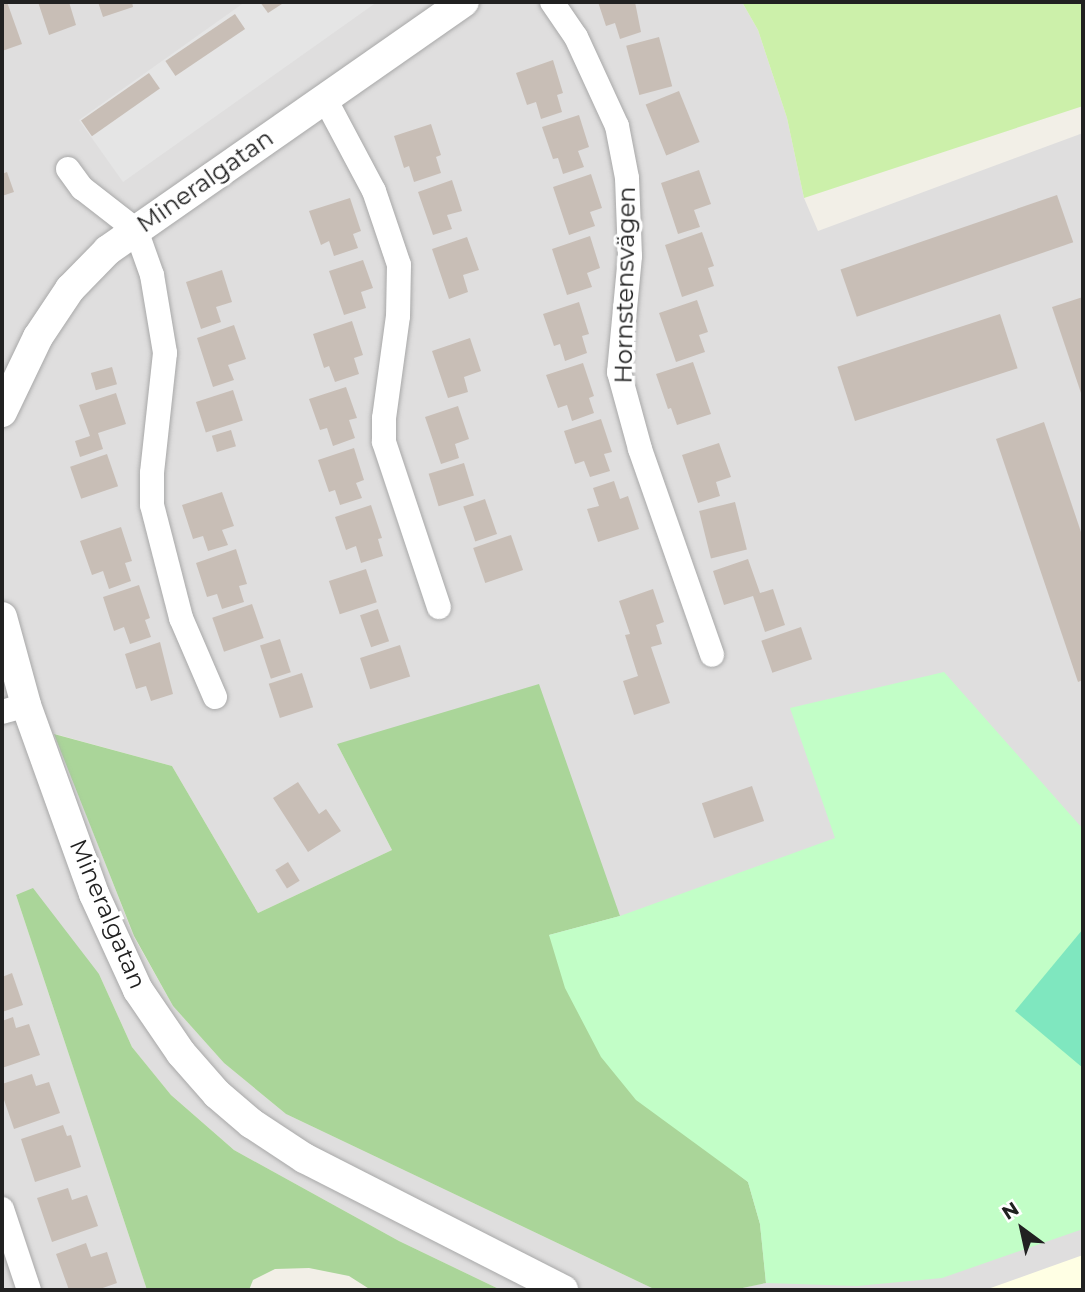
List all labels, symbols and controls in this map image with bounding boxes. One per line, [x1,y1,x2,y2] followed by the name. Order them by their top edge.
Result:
[131,123,279,239] street label: Mineralgatan
[609,186,641,384] street label: Hornstensvägen
[64,835,152,993] street label: Mineralgatan
[987,1194,1057,1264] north arrow
[998,1197,1023,1225] text: N

